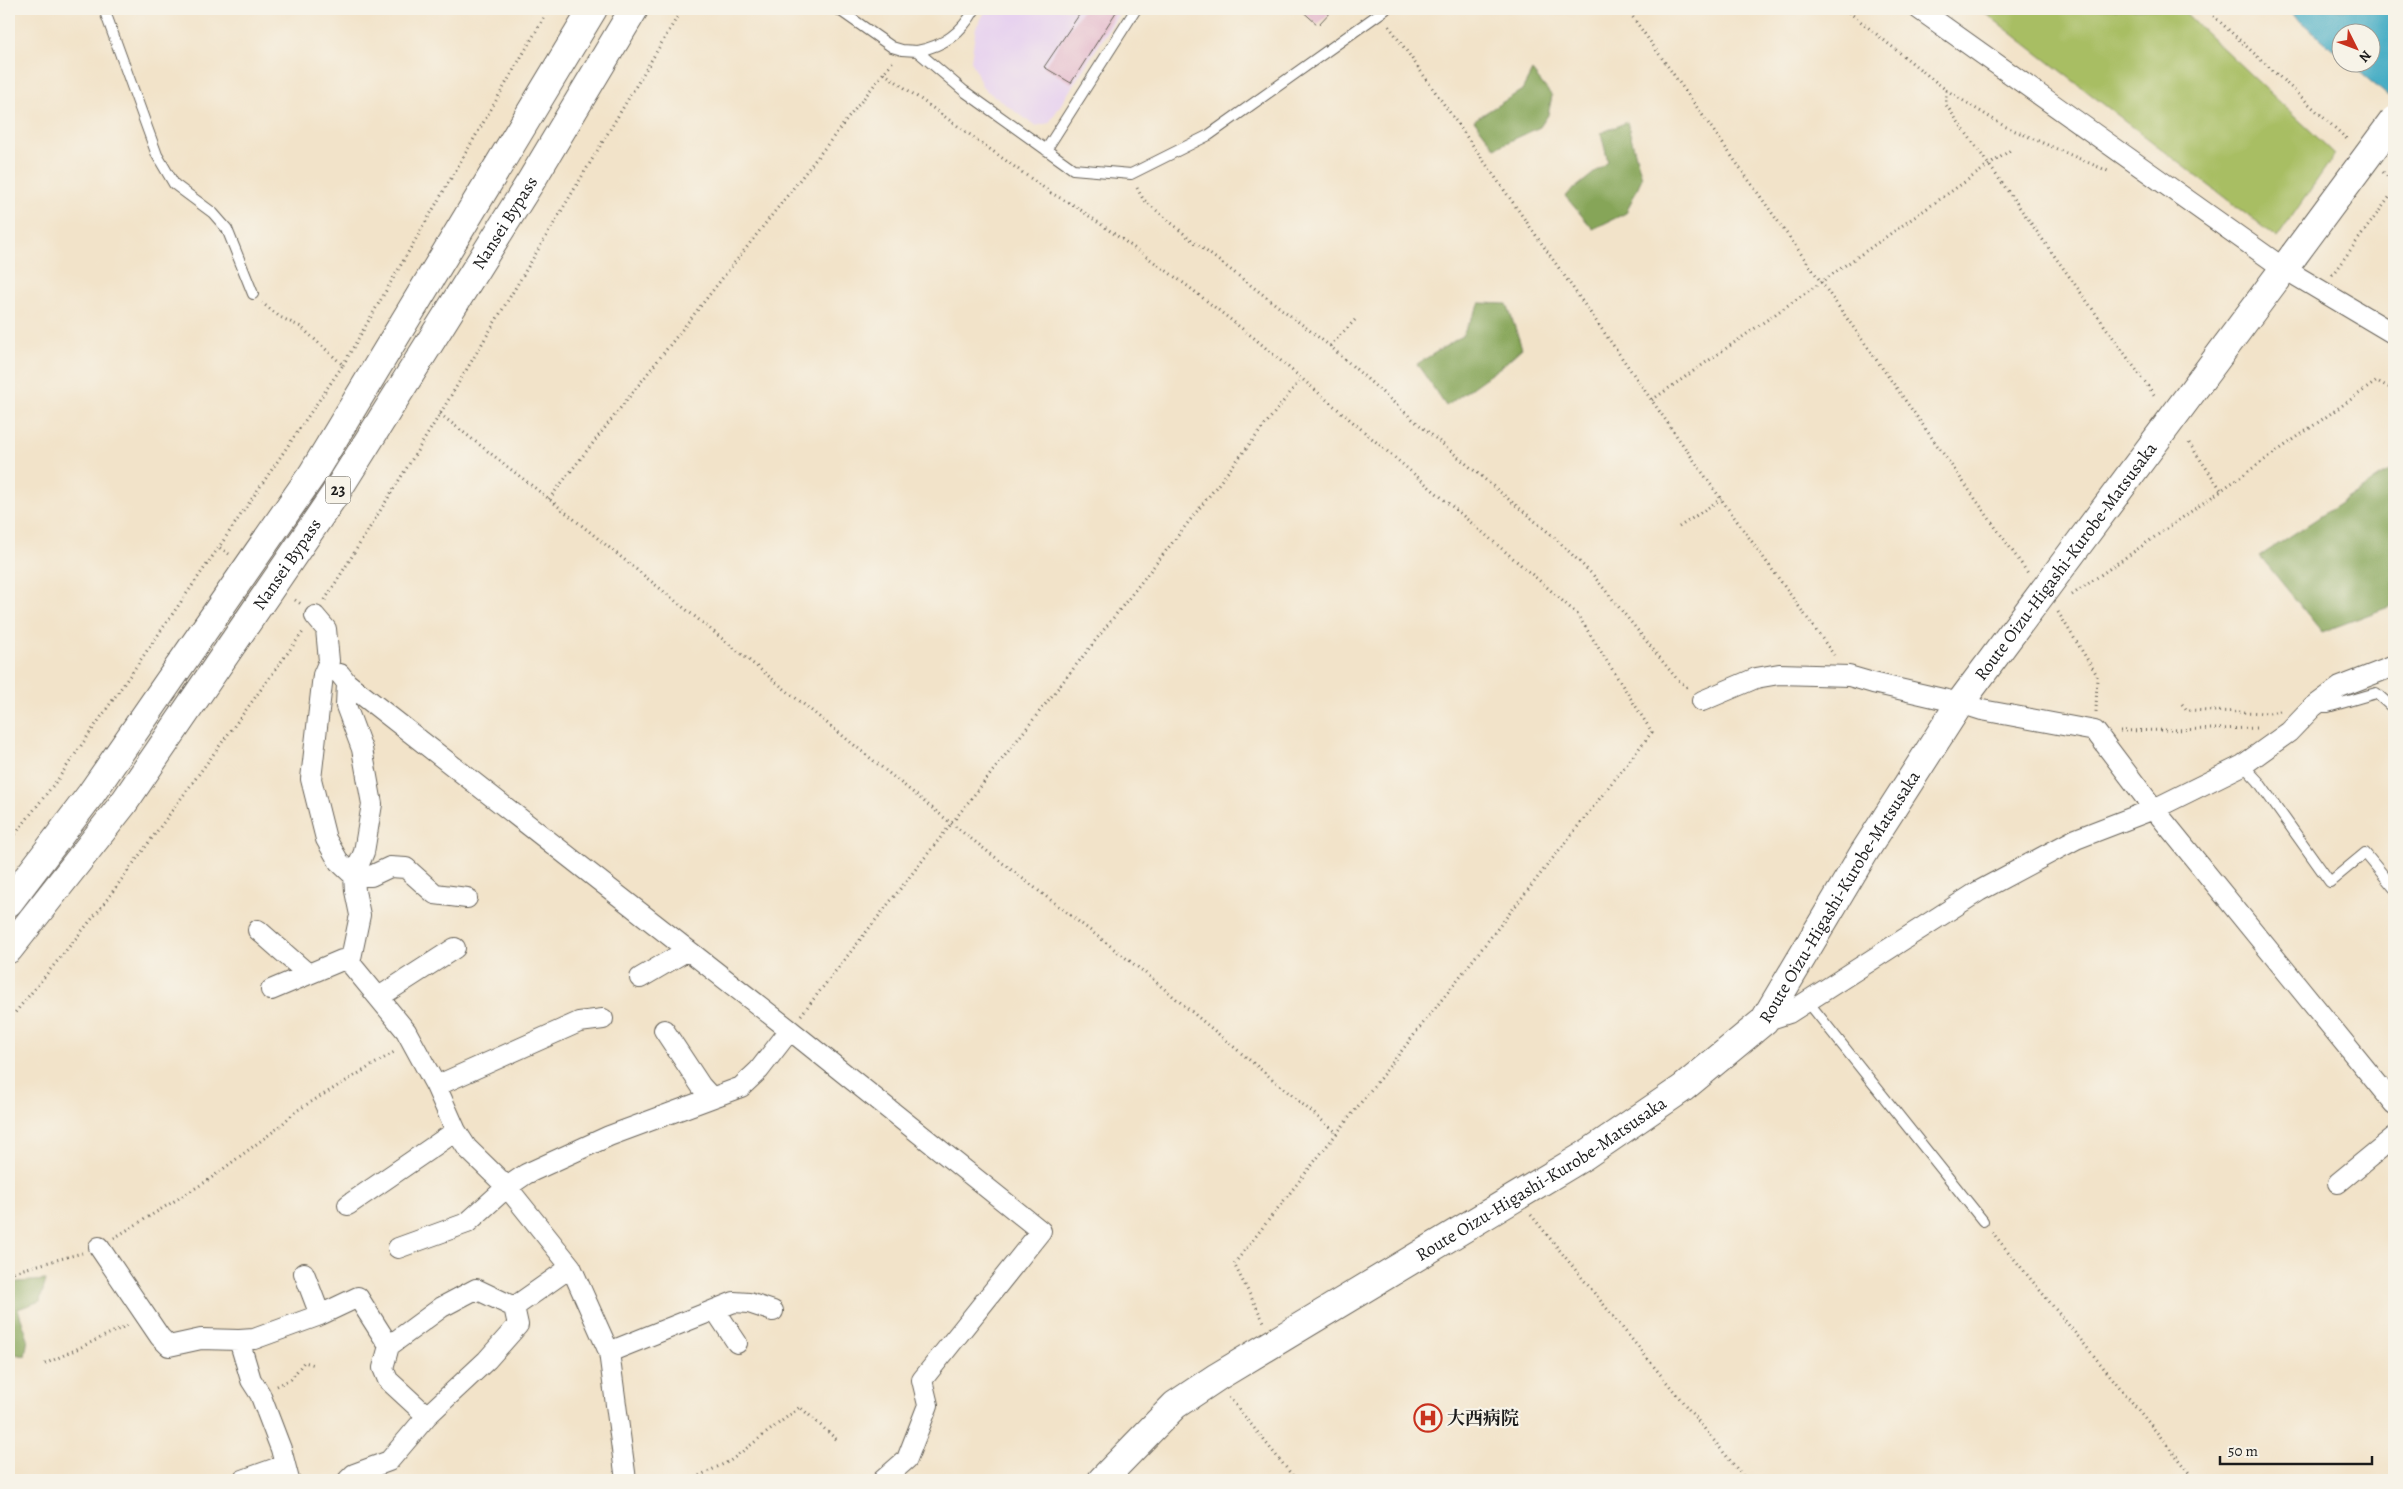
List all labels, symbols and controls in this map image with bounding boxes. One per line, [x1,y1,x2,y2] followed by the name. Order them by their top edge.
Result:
[2330,22,2380,72] north arrow
[2355,46,2376,67] text: N
[467,172,543,274] street label: Nansei Bypass
[1969,437,2163,685] street label: Route Oizu-Higashi-Kurobe-Matsusaka
[326,476,350,504] road number: 23
[247,514,327,615] street label: Nansei Bypass
[1753,765,1926,1028] street label: Route Oizu-Higashi-Kurobe-Matsusaka
[1411,1091,1671,1267] street label: Route Oizu-Higashi-Kurobe-Matsusaka
[1413,1403,1443,1433] hospital icon: 大西病院
[1447,1406,1519,1430] place label: 大西病院
[2220,1434,2373,1466] scale bar
[2228,1441,2258,1461] text: 50 m

